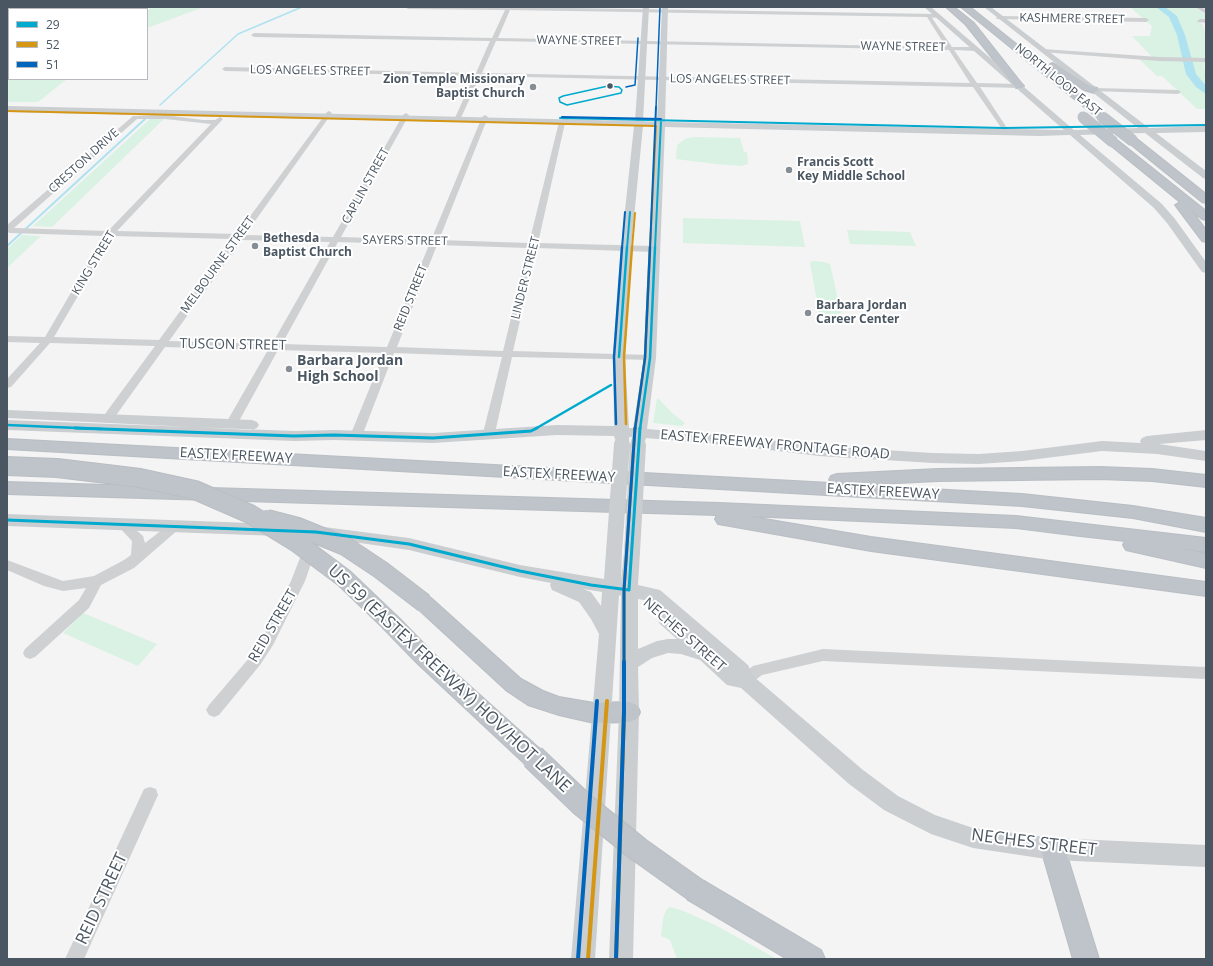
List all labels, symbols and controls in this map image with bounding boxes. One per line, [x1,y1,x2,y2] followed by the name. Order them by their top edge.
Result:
[8,8,148,80] legend
[1019,11,1125,27] street label: KASHMERE STREET
[46,16,60,33] text: 29
[537,33,621,49] street label: WAYNE STREET
[46,36,60,53] text: 52
[861,39,945,55] street label: WAYNE STREET
[1012,41,1104,119] street label: NORTH LOOP EAST
[46,56,60,73] text: 51
[250,63,370,79] street label: LOS ANGELES STREET
[670,72,790,88] street label: LOS ANGELES STREET
[383,73,525,101] place label: Zion Temple Missionary Baptist Church
[605,81,615,91] unlabelled marker
[528,82,538,92] marker: Zion Temple Missionary Baptist Church
[46,126,122,196] street label: CRESTON DRIVE
[339,145,393,227] street label: CAPLIN STREET
[797,156,905,184] place label: Francis Scott Key Middle School
[784,165,794,175] marker: Francis Scott Key Middle School
[178,214,258,316] street label: MELBOURNE STREET
[69,228,119,298] street label: KING STREET
[263,232,352,260] place label: Bethesda Baptist Church
[362,233,448,249] street label: SAYERS STREET
[509,235,543,321] street label: LINDER STREET
[250,241,260,251] marker: Bethesda Baptist Church
[391,263,431,333] street label: REID STREET
[816,299,907,327] place label: Barbara Jordan Career Center
[803,308,813,318] marker: Barbara Jordan Career Center
[179,336,287,354] street label: TUSCON STREET
[297,353,403,386] place label: Barbara Jordan High School
[284,364,294,374] marker: Barbara Jordan High School
[660,427,890,463] street label: EASTEX FREEWAY FRONTAGE ROAD
[179,445,293,467] street label: EASTEX FREEWAY
[502,464,616,486] street label: EASTEX FREEWAY
[826,481,940,503] street label: EASTEX FREEWAY
[323,561,575,797] street label: US 59 (EASTEX FREEWAY) HOV/HOT LANE
[245,587,301,665] street label: REID STREET
[639,595,729,675] street label: NECHES STREET
[970,825,1098,861] street label: NECHES STREET
[72,850,132,948] street label: REID STREET

